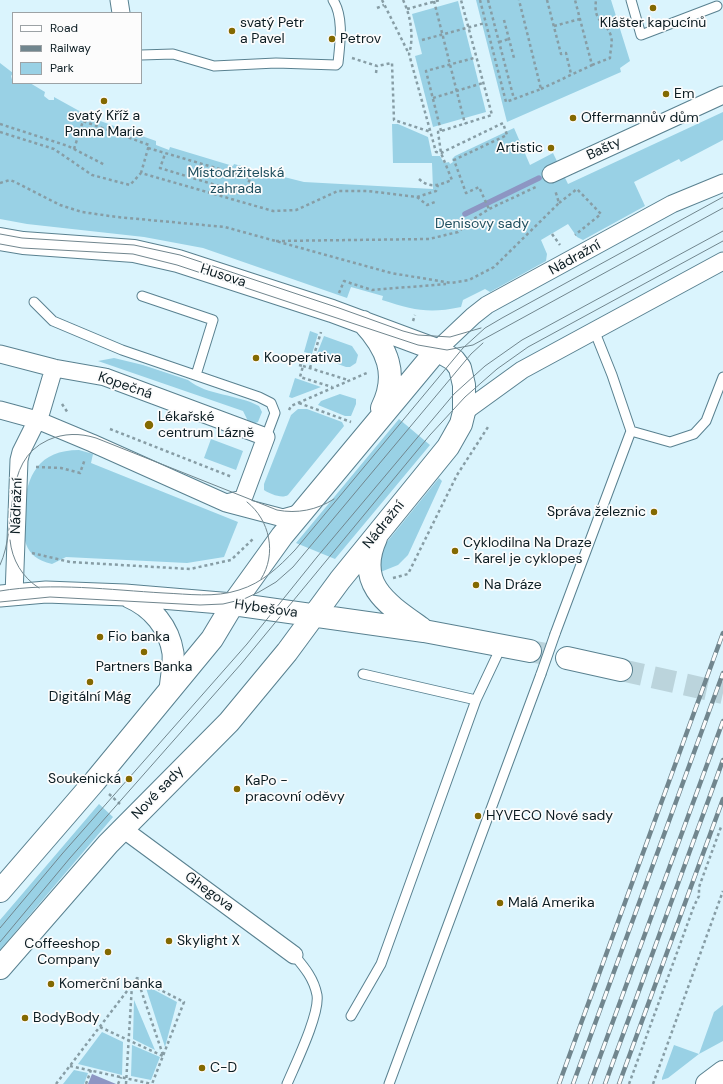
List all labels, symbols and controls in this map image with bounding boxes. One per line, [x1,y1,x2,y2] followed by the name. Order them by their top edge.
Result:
[648,3,658,13] marker: Klášter kapucínů
[12,12,142,84] legend
[240,15,304,48] place label: svatý Petr a Pavel
[600,15,706,31] place label: Klášter kapucínů
[50,20,78,36] text: Road
[227,26,237,36] marker: svatý Petr a Pavel
[340,31,381,47] place label: Petrov
[327,34,337,44] marker: Petrov
[50,40,91,56] text: Railway
[50,60,74,76] text: Park
[674,86,694,102] place label: Em
[661,89,671,99] marker: Em
[99,96,109,106] marker: svatý Kříž a Panna Marie
[65,108,143,140] place label: svatý Kříž a Panna Marie
[581,110,699,126] place label: Offermannův dům
[568,113,578,123] marker: Offermannův dům
[584,134,624,164] street label: Bašty
[496,140,543,156] place label: Artistic
[546,143,556,153] marker: Artistic
[188,165,284,198] park label: Místodržitelská zahrada
[435,216,529,232] park label: Denisovy sady
[546,237,604,279] street label: Nádražní
[198,261,248,291] street label: Husova
[264,350,341,366] place label: Kooperativa
[251,353,261,363] marker: Kooperativa
[96,369,154,403] street label: Kopečná
[158,409,254,442] place label: Lékařské centrum Lázně
[143,419,155,431] marker: Lékařské centrum Lázně
[8,478,26,534] street label: Nádražní
[360,498,408,552] street label: Nádražní
[547,504,646,520] place label: Správa železnic
[649,507,659,517] marker: Správa železnic
[463,535,592,568] place label: Cyklodilna Na Draze - Karel je cyklopes
[450,546,460,556] marker: Cyklodilna Na Draze - Karel je cyklopes
[484,577,542,593] place label: Na Dráze
[471,580,481,590] marker: Na Dráze
[233,596,299,622] street label: Hybešova
[108,629,170,645] place label: Fio banka
[95,632,105,642] marker: Fio banka
[139,647,149,657] marker: Partners Banka
[96,659,192,675] place label: Partners Banka
[85,677,95,687] marker: Digitální Mág
[49,689,131,705] place label: Digitální Mág
[129,763,187,823] street label: Nové sady
[48,771,121,787] place label: Soukenická
[245,773,345,806] place label: KaPo - pracovní oděvy
[124,774,134,784] marker: Soukenická
[232,784,242,794] marker: KaPo - pracovní oděvy
[486,808,613,824] place label: HYVECO Nové sady
[473,811,483,821] marker: HYVECO Nové sady
[181,869,237,915] street label: Ghegova
[508,895,595,911] place label: Malá Amerika
[495,898,505,908] marker: Malá Amerika
[177,933,240,949] place label: Skylight X
[24,936,100,968] place label: Coffeeshop Company
[164,936,174,946] marker: Skylight X
[103,947,113,957] marker: Coffeeshop Company
[59,976,162,992] place label: Komerční banka
[46,979,56,989] marker: Komerční banka
[33,1010,100,1026] place label: BodyBody
[20,1013,30,1023] marker: BodyBody
[210,1060,237,1076] place label: C-D
[197,1063,207,1073] marker: C-D

